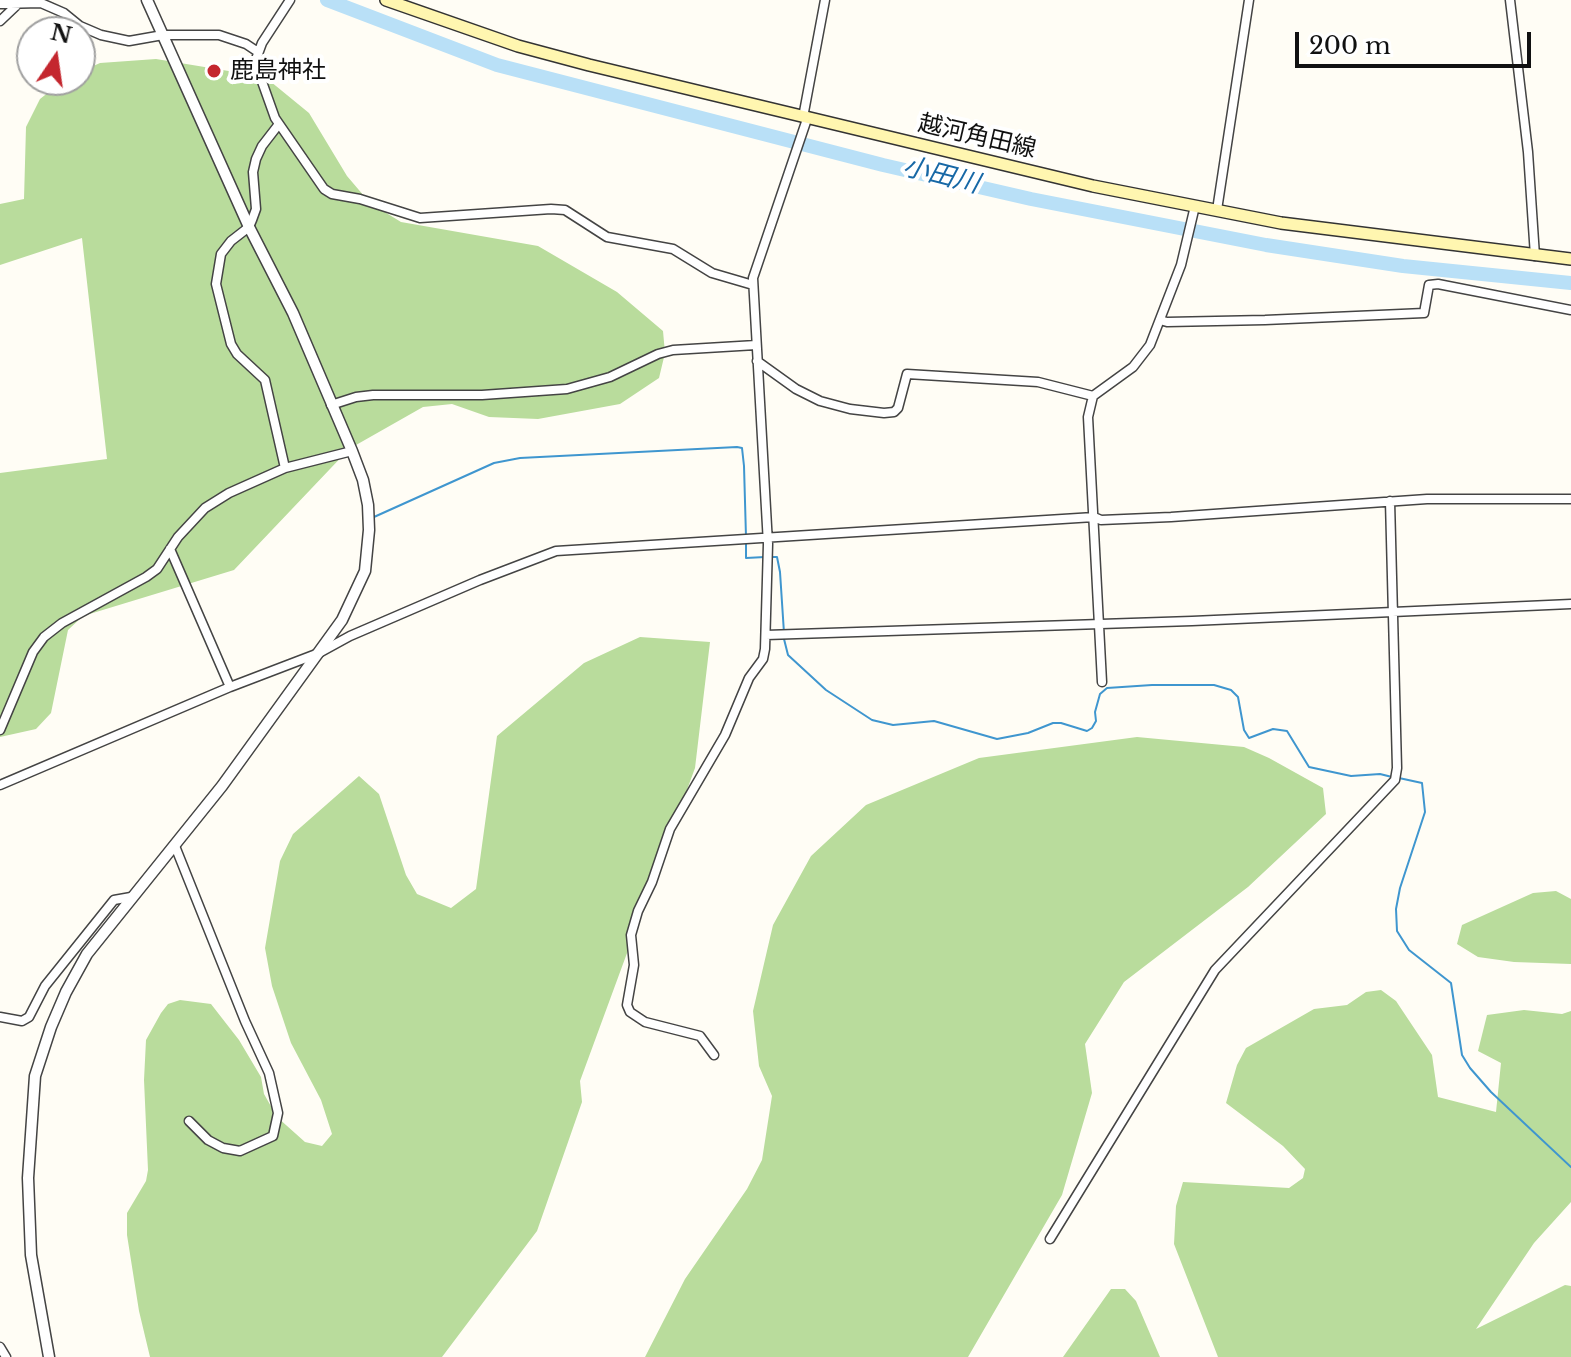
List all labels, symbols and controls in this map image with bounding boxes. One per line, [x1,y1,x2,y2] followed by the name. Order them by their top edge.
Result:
[16,16,96,96] north arrow
[1299,16,1535,66] scale bar
[48,19,74,50] text: N
[1309,31,1391,60] text: 200 m
[230,57,326,85] place label: 鹿島神社
[205,62,223,80] marker: 鹿島神社
[915,109,1039,165] street label: 越河角田線
[899,151,983,201] water label: 小田川

